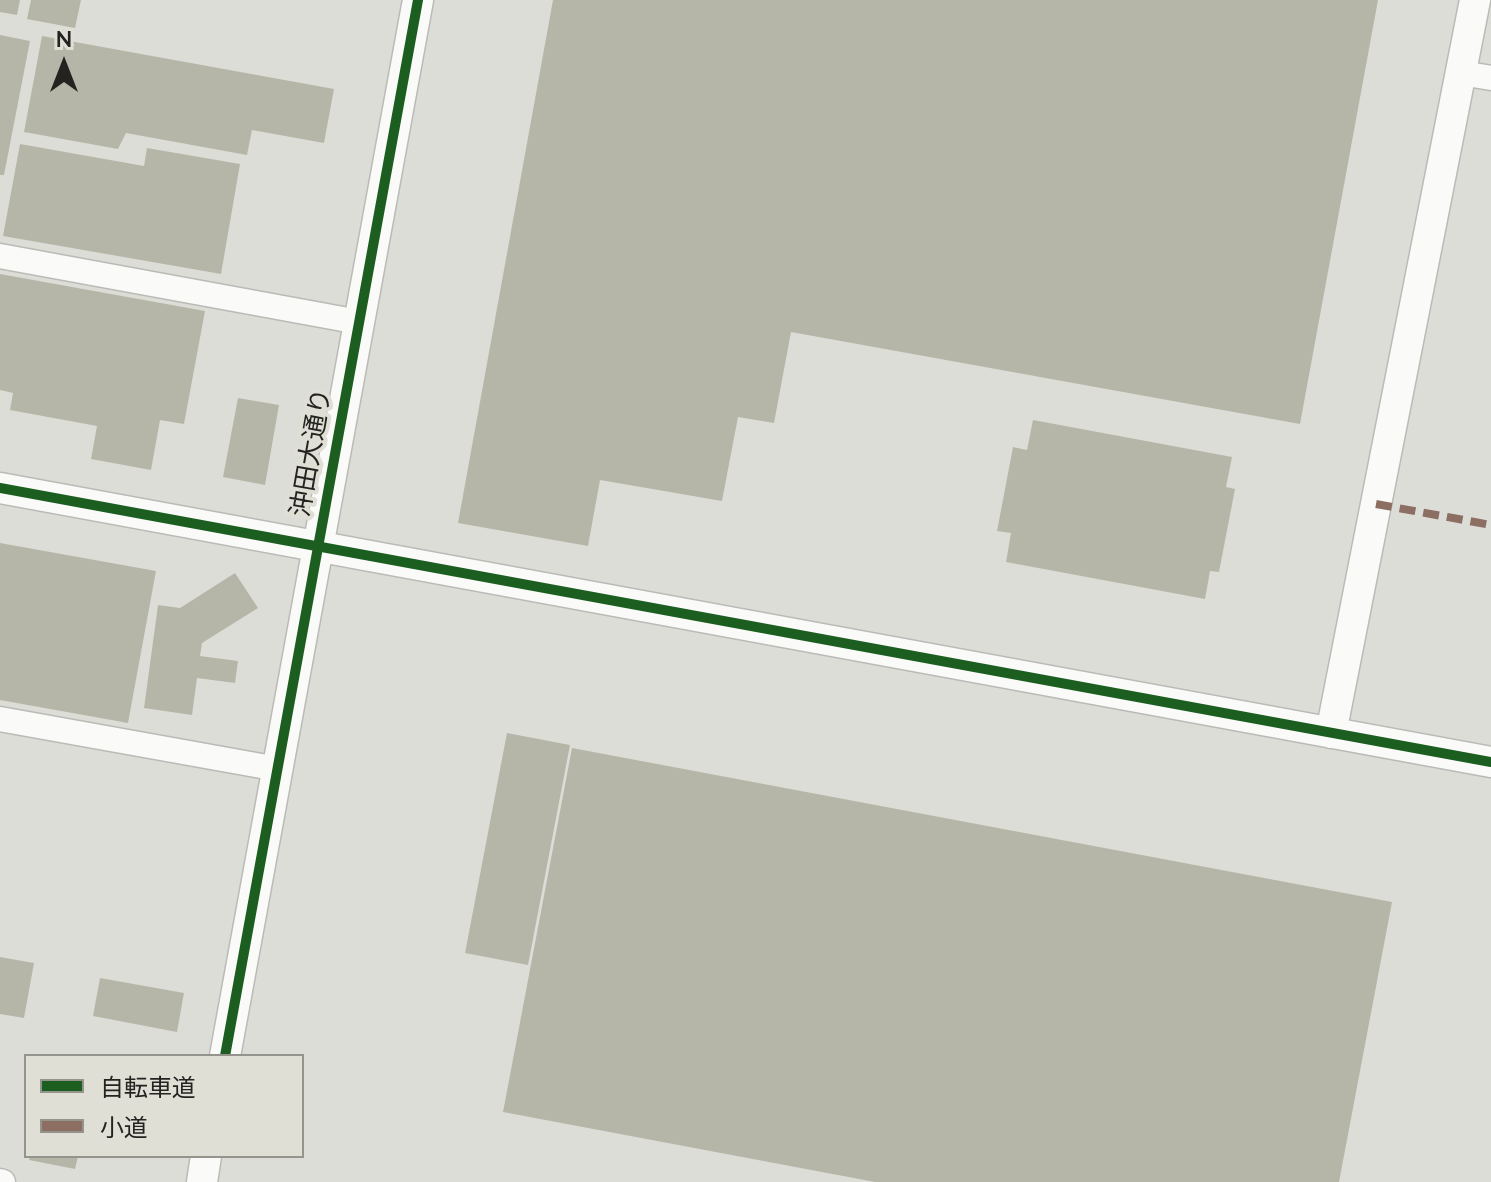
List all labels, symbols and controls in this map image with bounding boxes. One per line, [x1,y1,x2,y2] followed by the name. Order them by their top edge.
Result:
[24,24,104,104] north arrow
[56,25,72,55] text: N
[286,386,340,520] street label: 沖田大通り
[24,1054,304,1158] legend
[100,1072,196,1104] text: 自転車道
[100,1112,148,1144] text: 小道

